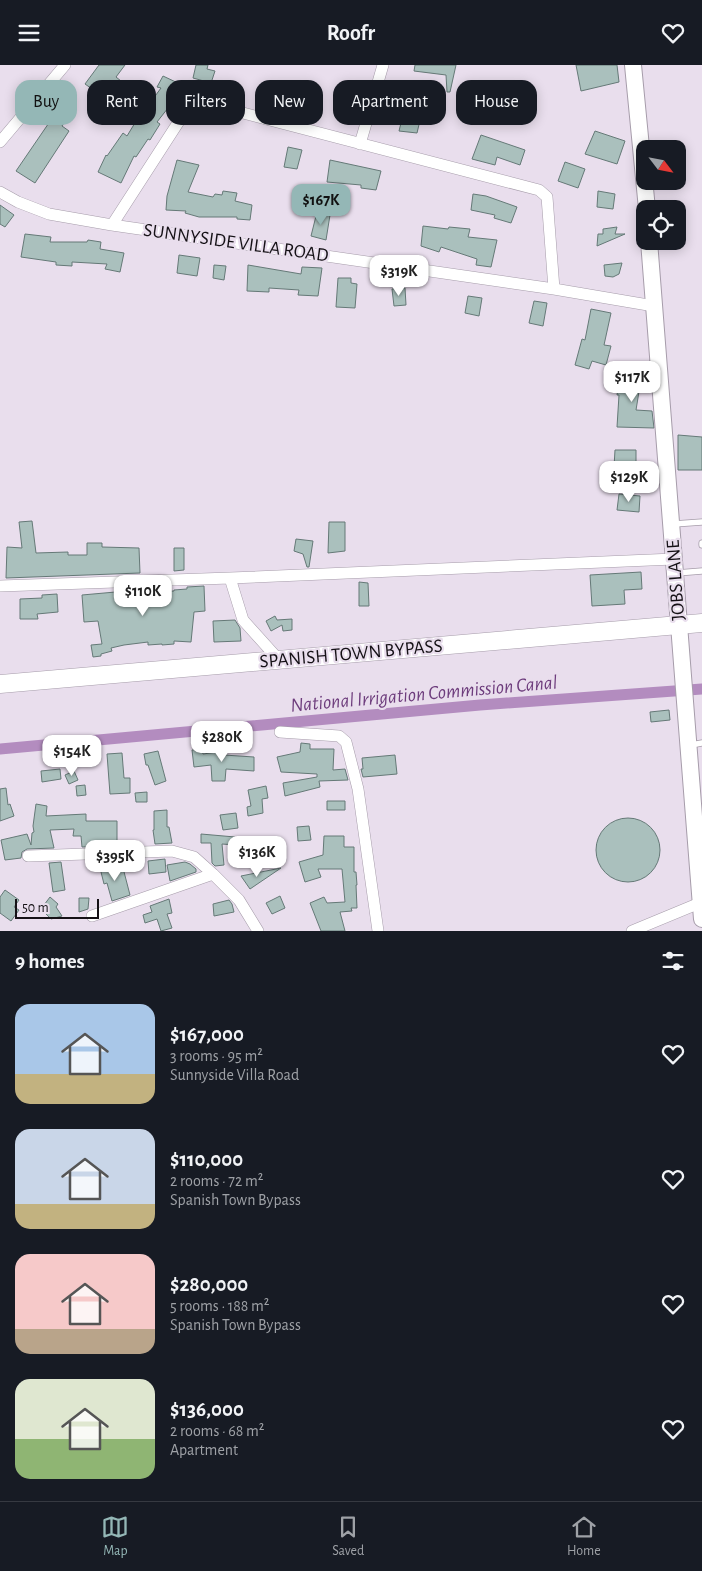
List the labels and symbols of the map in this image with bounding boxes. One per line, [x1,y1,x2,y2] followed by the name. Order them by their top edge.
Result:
[636,140,686,190] north arrow
[286,184,356,226] pin: $167K
[142,221,330,265] street label: SUNNYSIDE VILLA ROAD
[364,255,434,297] pin: $319K
[597,361,667,403] pin: $117K
[594,461,664,503] pin: $129K
[664,539,688,621] street label: JOBS LANE
[108,575,178,617] pin: $110K
[259,637,443,671] street label: SPANISH TOWN BYPASS
[290,672,558,716] water label: National Irrigation Commission Canal
[187,721,257,763] pin: $280K
[37,735,107,777] pin: $154K
[222,835,292,878] pin: $136K
[80,839,150,882] pin: $395K
[15,896,99,919] scale bar

